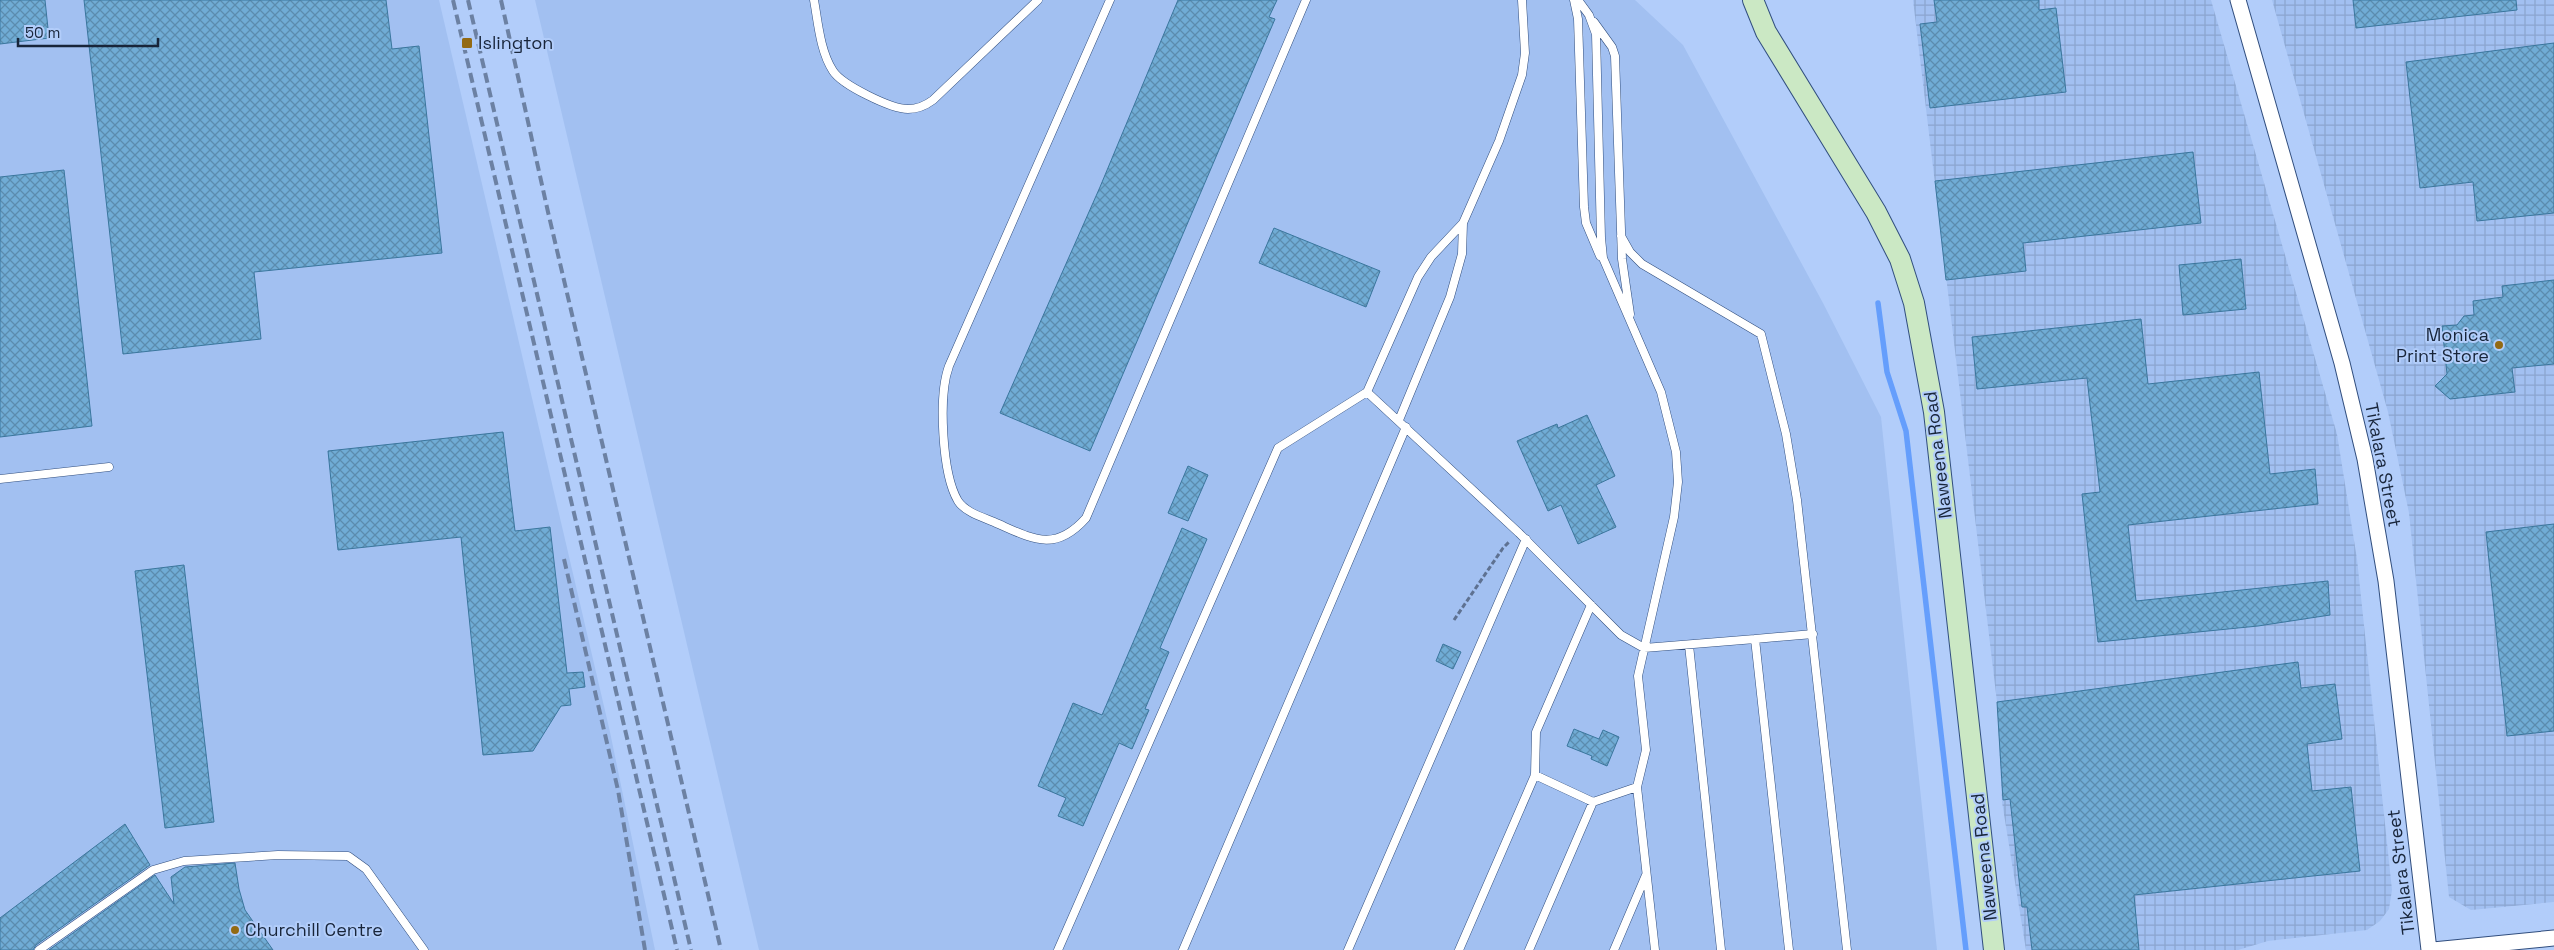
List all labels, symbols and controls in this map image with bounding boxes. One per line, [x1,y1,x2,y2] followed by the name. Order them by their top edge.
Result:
[18,15,158,47] scale bar
[25,23,60,42] text: 50 m
[478,31,553,54] place label: Islington
[460,36,474,50] marker: Islington
[2396,323,2489,367] place label: Monica Print Store
[2493,339,2505,351] marker: Monica Print Store
[1918,390,1957,520] street label: Naweena Road
[2360,401,2407,529] street label: Tikalara Street
[1965,792,2002,922] street label: Naweena Road
[2381,808,2420,936] street label: Tikalara Street
[245,918,383,941] place label: Churchill Centre
[229,924,241,936] marker: Churchill Centre

